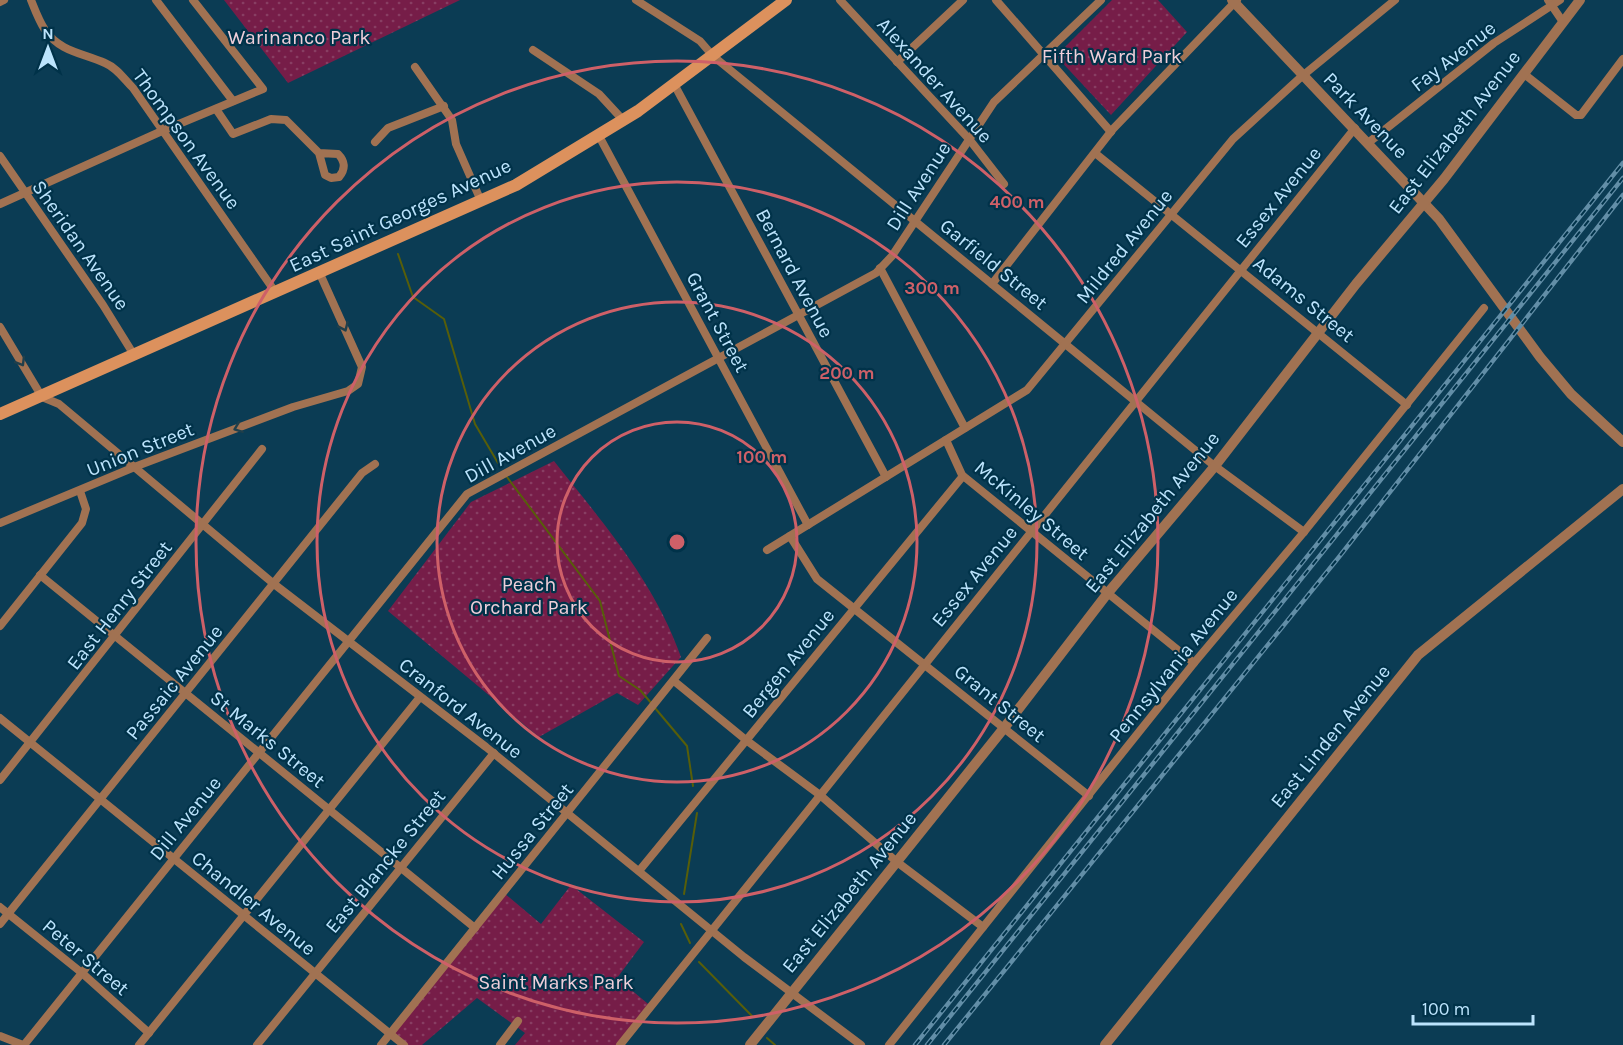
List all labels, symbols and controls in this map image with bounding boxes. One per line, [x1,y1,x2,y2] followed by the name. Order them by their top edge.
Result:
[872,13,997,148] street label: Alexander Avenue
[1406,16,1500,97] street label: Fay Avenue
[18,18,78,78] north arrow
[42,24,54,43] text: N
[227,26,371,49] park label: Warinanco Park
[1042,45,1182,68] park label: Fifth Ward Park
[1384,46,1525,218] street label: East Elizabeth Avenue
[128,65,245,214] street label: Thompson Avenue
[1319,67,1413,163] street label: Park Avenue
[881,138,956,235] street label: Dill Avenue
[1231,142,1326,252] street label: Essex Avenue
[286,154,515,277] street label: East Saint Georges Avenue
[27,176,134,315] street label: Sheridan Avenue
[1071,185,1177,308] street label: Mildred Avenue
[989,191,1045,213] text: 400 m
[751,205,838,342] street label: Bernard Avenue
[935,214,1052,315] street label: Garfield Street
[1249,252,1359,347] street label: Adams Street
[681,268,754,377] street label: Grant Street
[904,277,960,299] text: 300 m
[336,321,348,332] one-way arrow
[14,356,25,366] one-way arrow
[819,362,875,384] text: 200 m
[83,417,198,481] street label: Union Street
[461,419,560,488] street label: Dill Avenue
[233,421,244,433] one-way arrow
[1080,427,1224,598] street label: East Elizabeth Avenue
[737,446,787,468] text: 100 m
[970,456,1094,565] street label: McKinley Street
[927,521,1022,631] street label: Essex Avenue
[667,532,687,552] centre of rings
[62,536,177,674] street label: East Henry Street
[470,573,588,619] park label: Peach Orchard Park
[1104,584,1242,747] street label: Pennsylvania Avenue
[737,604,839,723] street label: Bergen Avenue
[121,620,228,744] street label: Passaic Avenue
[395,653,527,764] street label: Cranford Avenue
[950,660,1050,747] street label: Grant Street
[1266,660,1395,812] street label: East Linden Avenue
[206,686,330,793] street label: St Marks Street
[145,772,226,865] street label: Dill Avenue
[487,778,578,884] street label: Hussa Street
[321,785,451,938] street label: East Blancke Street
[777,807,921,978] street label: East Elizabeth Avenue
[187,846,320,960] street label: Chandler Avenue
[38,915,134,1001] street label: Peter Street
[478,971,634,994] park label: Saint Marks Park
[1413,988,1533,1026] scale bar
[1422,998,1470,1020] text: 100 m

